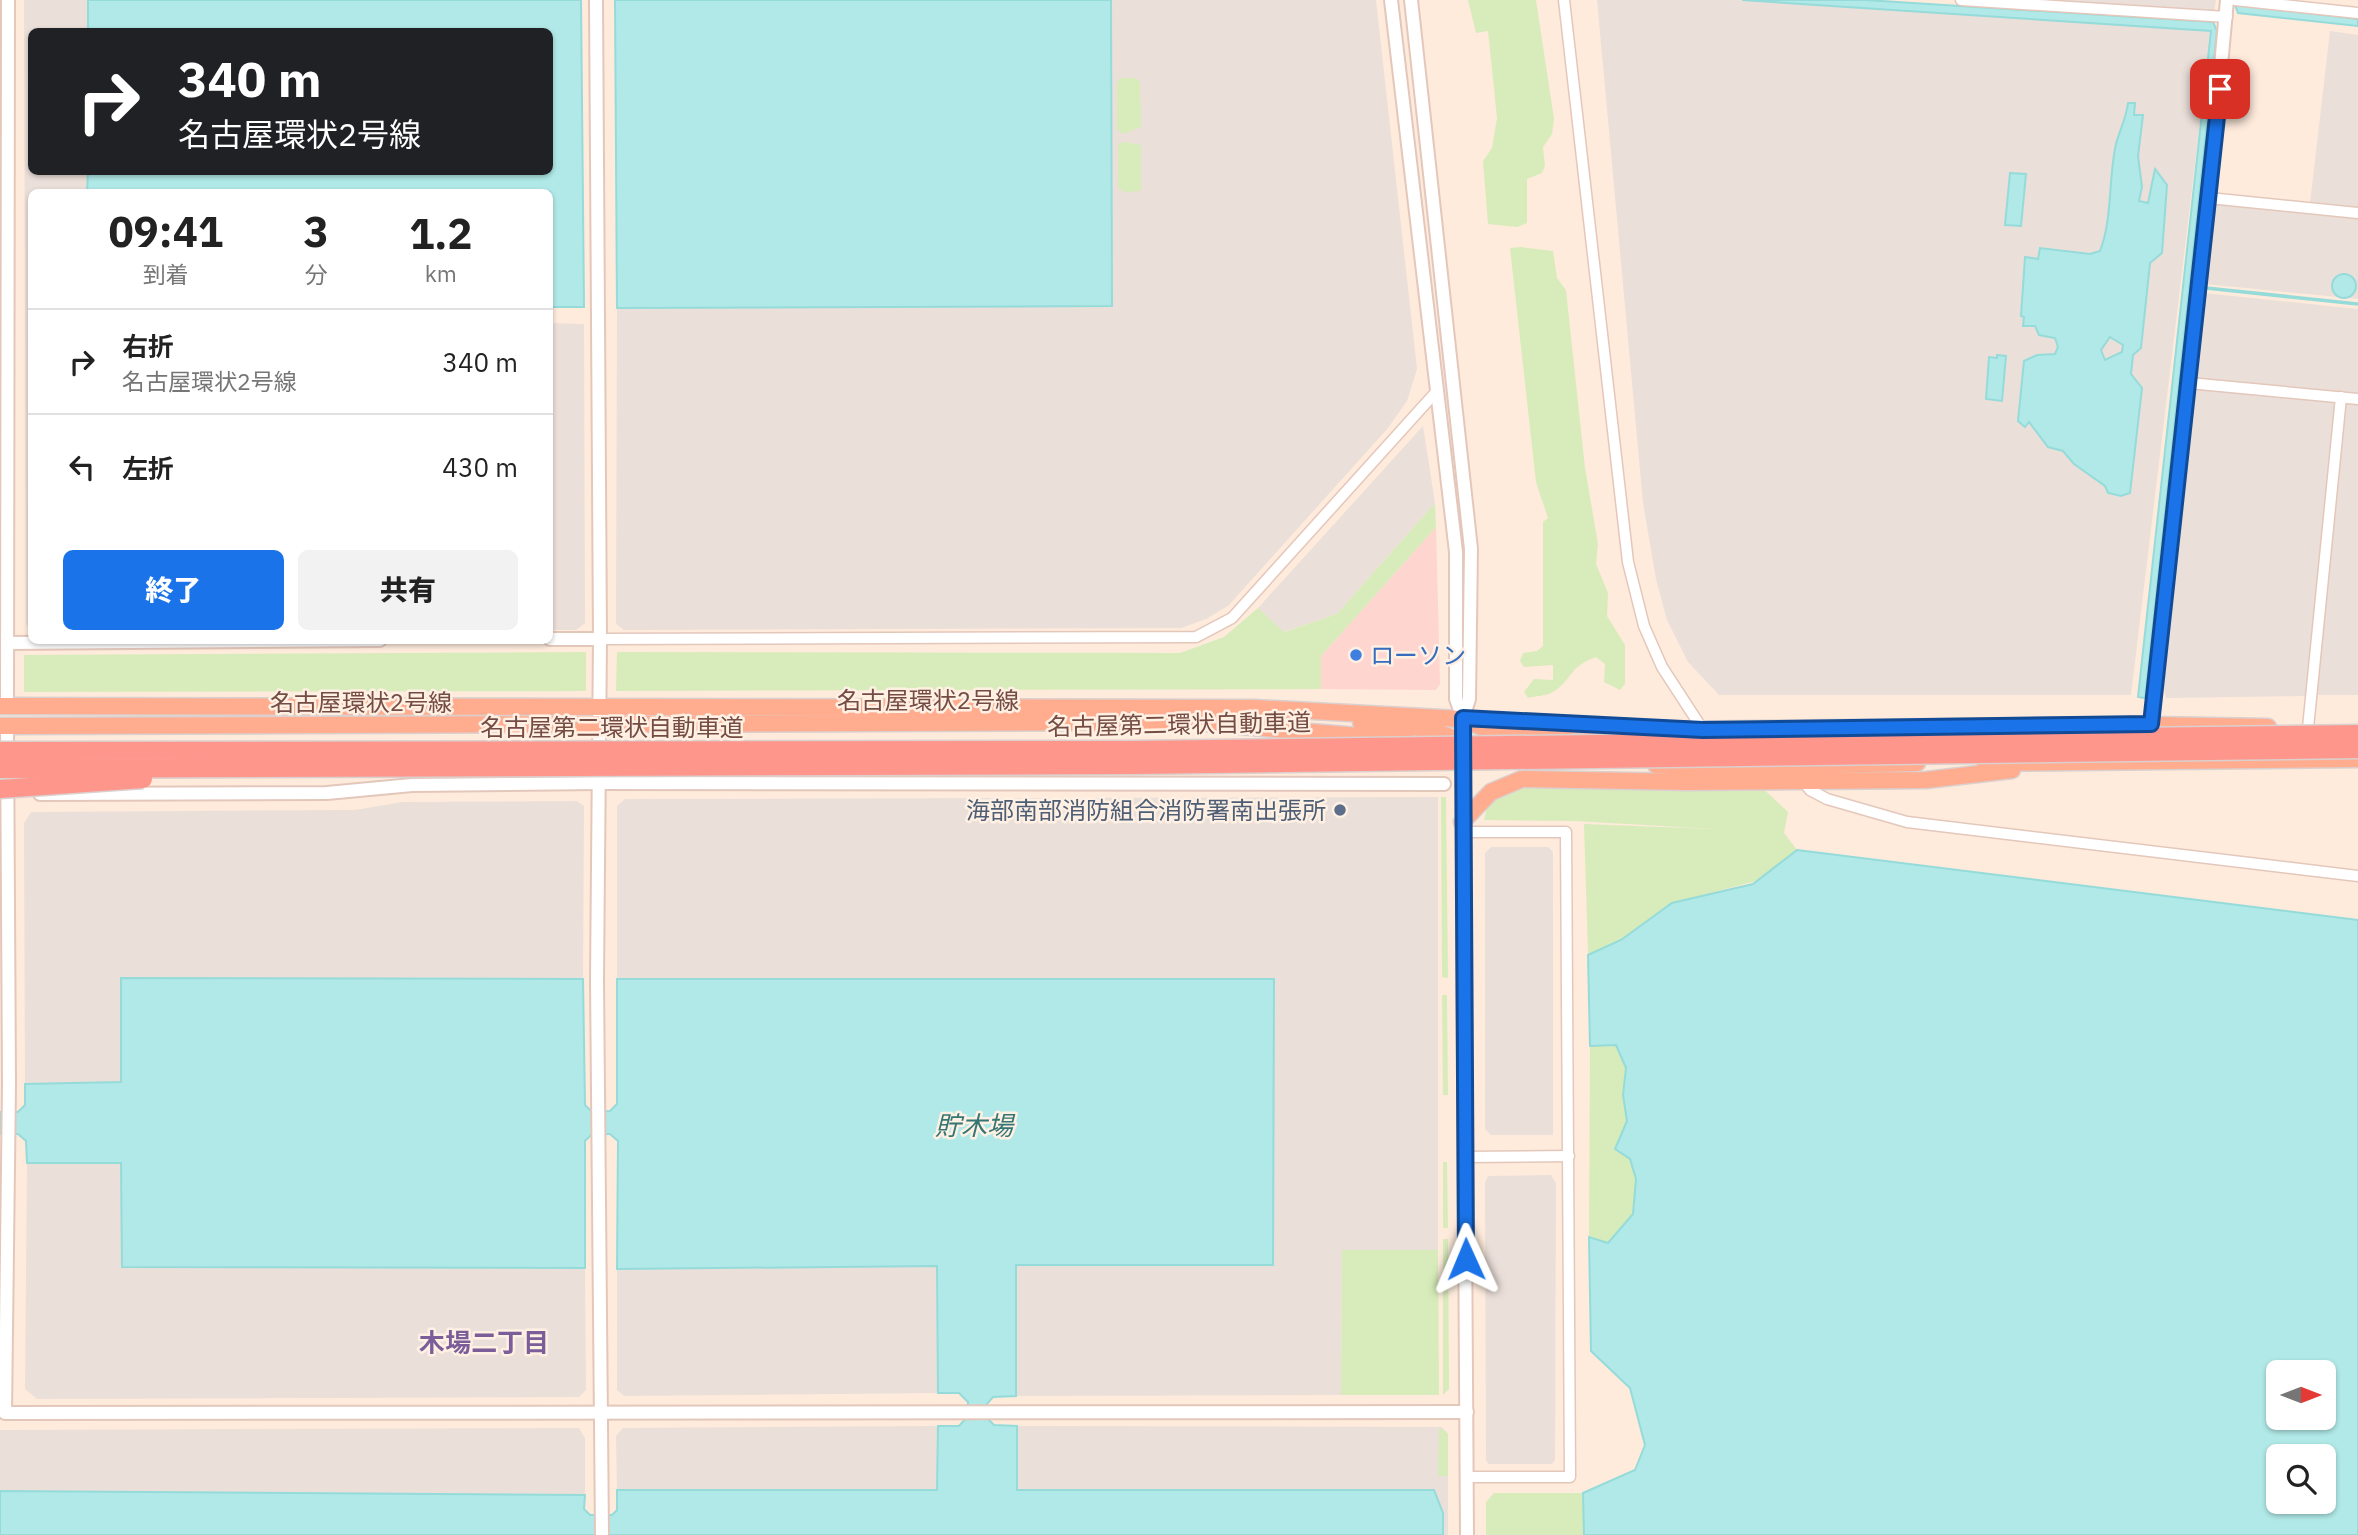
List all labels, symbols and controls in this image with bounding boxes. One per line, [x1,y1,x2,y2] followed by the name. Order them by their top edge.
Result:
[178,47,322,110] text: 340 m
[63,56,154,147] icon: right
[2190,59,2250,119] pin
[2201,70,2239,108] icon: arrive
[178,113,421,155] text: 名古屋環状2号線
[108,204,223,259] text: 09:41
[304,204,329,259] text: 3
[409,206,473,261] text: 1.2
[425,258,457,288] text: km
[143,259,189,289] text: 到着
[305,259,328,289] text: 分
[122,329,174,363] text: 右折
[63,343,101,381] icon: right
[442,345,518,379] text: 340 m
[122,366,297,396] text: 名古屋環状2号線
[63,448,101,486] icon: left
[442,450,518,484] text: 430 m
[122,451,174,485] text: 左折
[63,550,284,630] button: 終了
[298,550,518,630] button: 共有
[1370,639,1466,671] place label: ローソン
[1348,647,1364,663] marker: ローソン
[837,684,1019,716] street label: 名古屋環状2号線
[270,686,452,718] street label: 名古屋環状2号線
[1047,706,1311,742] street label: 名古屋第二環状自動車道
[480,711,744,743] street label: 名古屋第二環状自動車道
[966,794,1326,826] place label: 海部南部消防組合消防署南出張所
[1332,802,1348,818] marker: 海部南部消防組合消防署南出張所
[935,1108,1016,1142] water label: 貯木場
[1429,1222,1503,1296] position arrow
[419,1325,549,1359] district label: 木場二丁目
[2266,1360,2336,1430] north arrow
[2266,1360,2336,1514] map controls
[2266,1444,2336,1514] button: search

